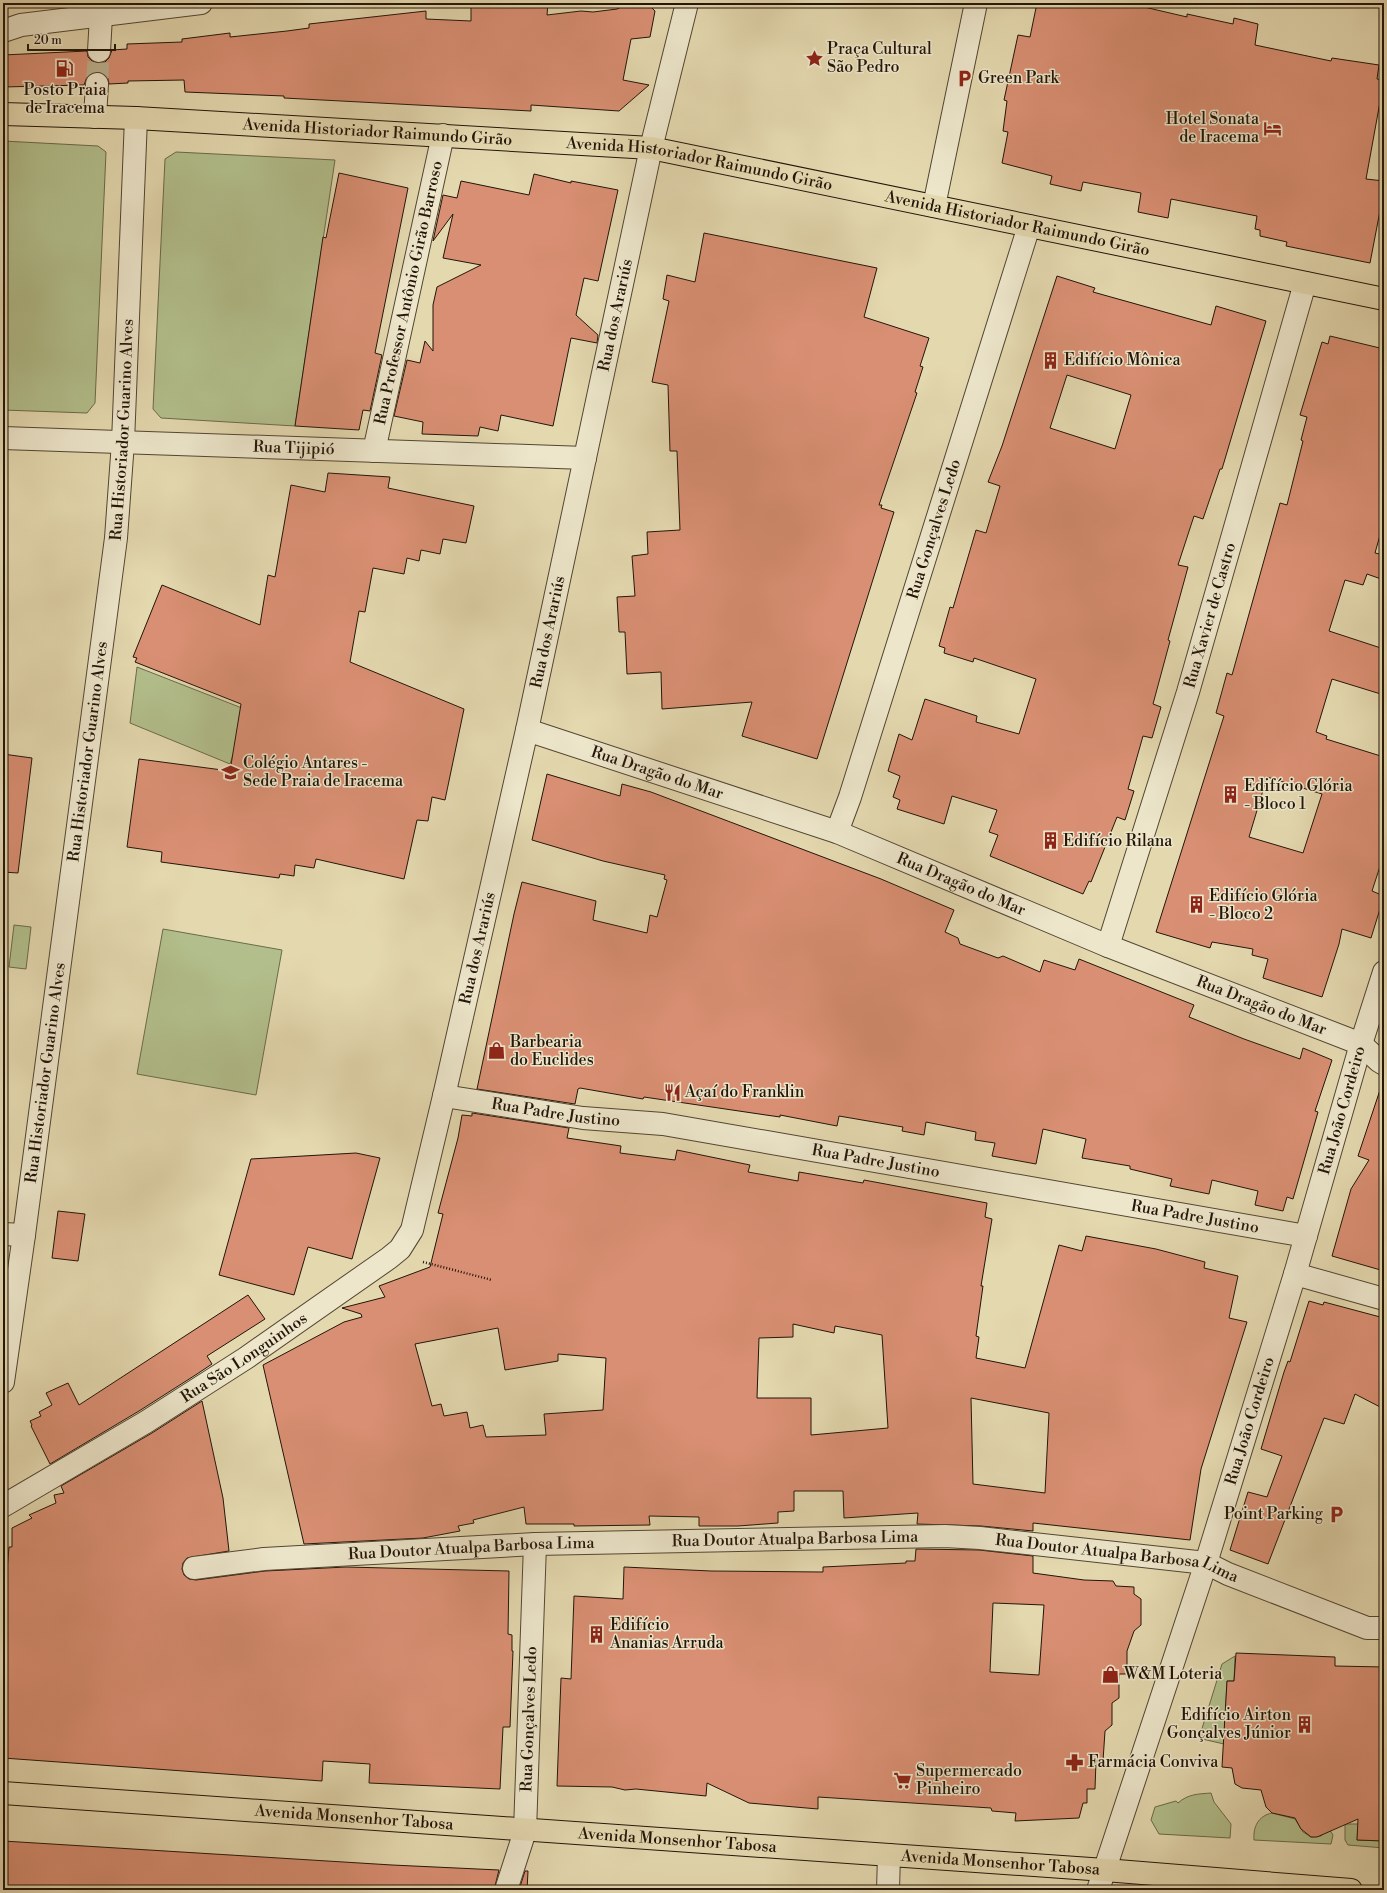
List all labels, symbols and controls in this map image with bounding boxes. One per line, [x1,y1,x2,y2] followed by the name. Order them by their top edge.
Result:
[28,26,115,52] scale bar
[34,33,62,48] text: 20 m
[827,39,932,77] place label: Praça Cultural São Pedro
[804,48,824,68] place icon: Praça Cultural São Pedro
[55,59,75,79] fuel station icon: Posto Praia de Iracema
[955,68,975,88] parking icon: Green Park
[978,68,1060,88] place label: Green Park
[23,80,107,118] place label: Posto Praia de Iracema
[1166,109,1260,147] place label: Hotel Sonata de Iracema
[241,114,513,150] street label: Avenida Historiador Raimundo Girão
[1262,118,1282,138] hotel icon: Hotel Sonata de Iracema
[565,133,834,195] street label: Avenida Historiador Raimundo Girão
[370,159,447,427] street label: Rua Professor Antônio Girão Barroso
[882,186,1152,261] street label: Avenida Historiador Raimundo Girão
[594,257,637,373] street label: Rua dos Arariús
[106,318,138,541] street label: Rua Historiador Guarino Alves
[1041,350,1061,370] building icon: Edifício Mônica
[1064,350,1182,370] place label: Edifício Mônica
[253,437,335,459] street label: Rua Tijipió
[903,457,965,602] street label: Rua Gonçalves Ledo
[1180,540,1240,690] street label: Rua Xavier de Castro
[526,574,570,690] street label: Rua dos Arariús
[63,640,112,863] street label: Rua Historiador Guarino Alves
[588,742,726,804] street label: Rua Dragão do Mar
[243,753,404,791] place label: Colégio Antares - Sede Praia de Iracema
[220,762,240,782] school or university icon: Colégio Antares - Sede Praia de Iracema
[1244,776,1354,814] place label: Edifício Glória - Bloco 1
[1221,785,1241,805] building icon: Edifício Glória - Bloco 1
[1040,831,1060,851] building icon: Edifício Rilana
[1063,831,1173,851] place label: Edifício Rilana
[894,848,1029,920] street label: Rua Dragão do Mar
[1209,886,1319,924] place label: Edifício Glória - Bloco 2
[455,890,500,1006] street label: Rua dos Arariús
[1186,895,1206,915] building icon: Edifício Glória - Bloco 2
[21,961,70,1184] street label: Rua Historiador Guarino Alves
[1193,971,1330,1040] street label: Rua Dragão do Mar
[509,1032,594,1070] place label: Barbearia do Euclides
[487,1041,507,1061] shop icon: Barbearia do Euclides
[1314,1044,1370,1177] street label: Rua João Cordeiro
[662,1082,682,1102] restaurant icon: Açaí do Franklin
[684,1082,805,1102] place label: Açaí do Franklin
[490,1094,621,1131] street label: Rua Padre Justino
[810,1140,941,1182] street label: Rua Padre Justino
[1129,1196,1261,1238] street label: Rua Padre Justino
[177,1308,311,1407] street label: Rua São Longuinhos
[1221,1355,1279,1487] street label: Rua João Cordeiro
[1224,1504,1324,1524] place label: Point Parking
[1326,1504,1346,1524] parking icon: Point Parking
[671,1527,919,1551] street label: Rua Doutor Atualpa Barbosa Lima
[994,1530,1242,1587] street label: Rua Doutor Atualpa Barbosa Lima
[347,1533,596,1564] street label: Rua Doutor Atualpa Barbosa Lima
[609,1615,725,1653] place label: Edifício Ananias Arruda
[587,1624,607,1644] building icon: Edifício Ananias Arruda
[516,1646,541,1792] street label: Rua Gonçalves Ledo
[1101,1664,1121,1684] shop icon: W&M Loteria
[1123,1664,1223,1684] place label: W&M Loteria
[1167,1705,1291,1743] place label: Edifício Airton Gonçalves Júnior
[1294,1714,1314,1734] building icon: Edifício Airton Gonçalves Júnior
[1065,1752,1085,1772] pharmacy icon: Farmácia Conviva
[1088,1752,1219,1772] place label: Farmácia Conviva
[916,1761,1022,1799] place label: Supermercado Pinheiro
[893,1770,913,1790] supermarket icon: Supermercado Pinheiro
[253,1801,455,1835] street label: Avenida Monsenhor Tabosa
[576,1823,778,1857] street label: Avenida Monsenhor Tabosa
[900,1846,1101,1880] street label: Avenida Monsenhor Tabosa

